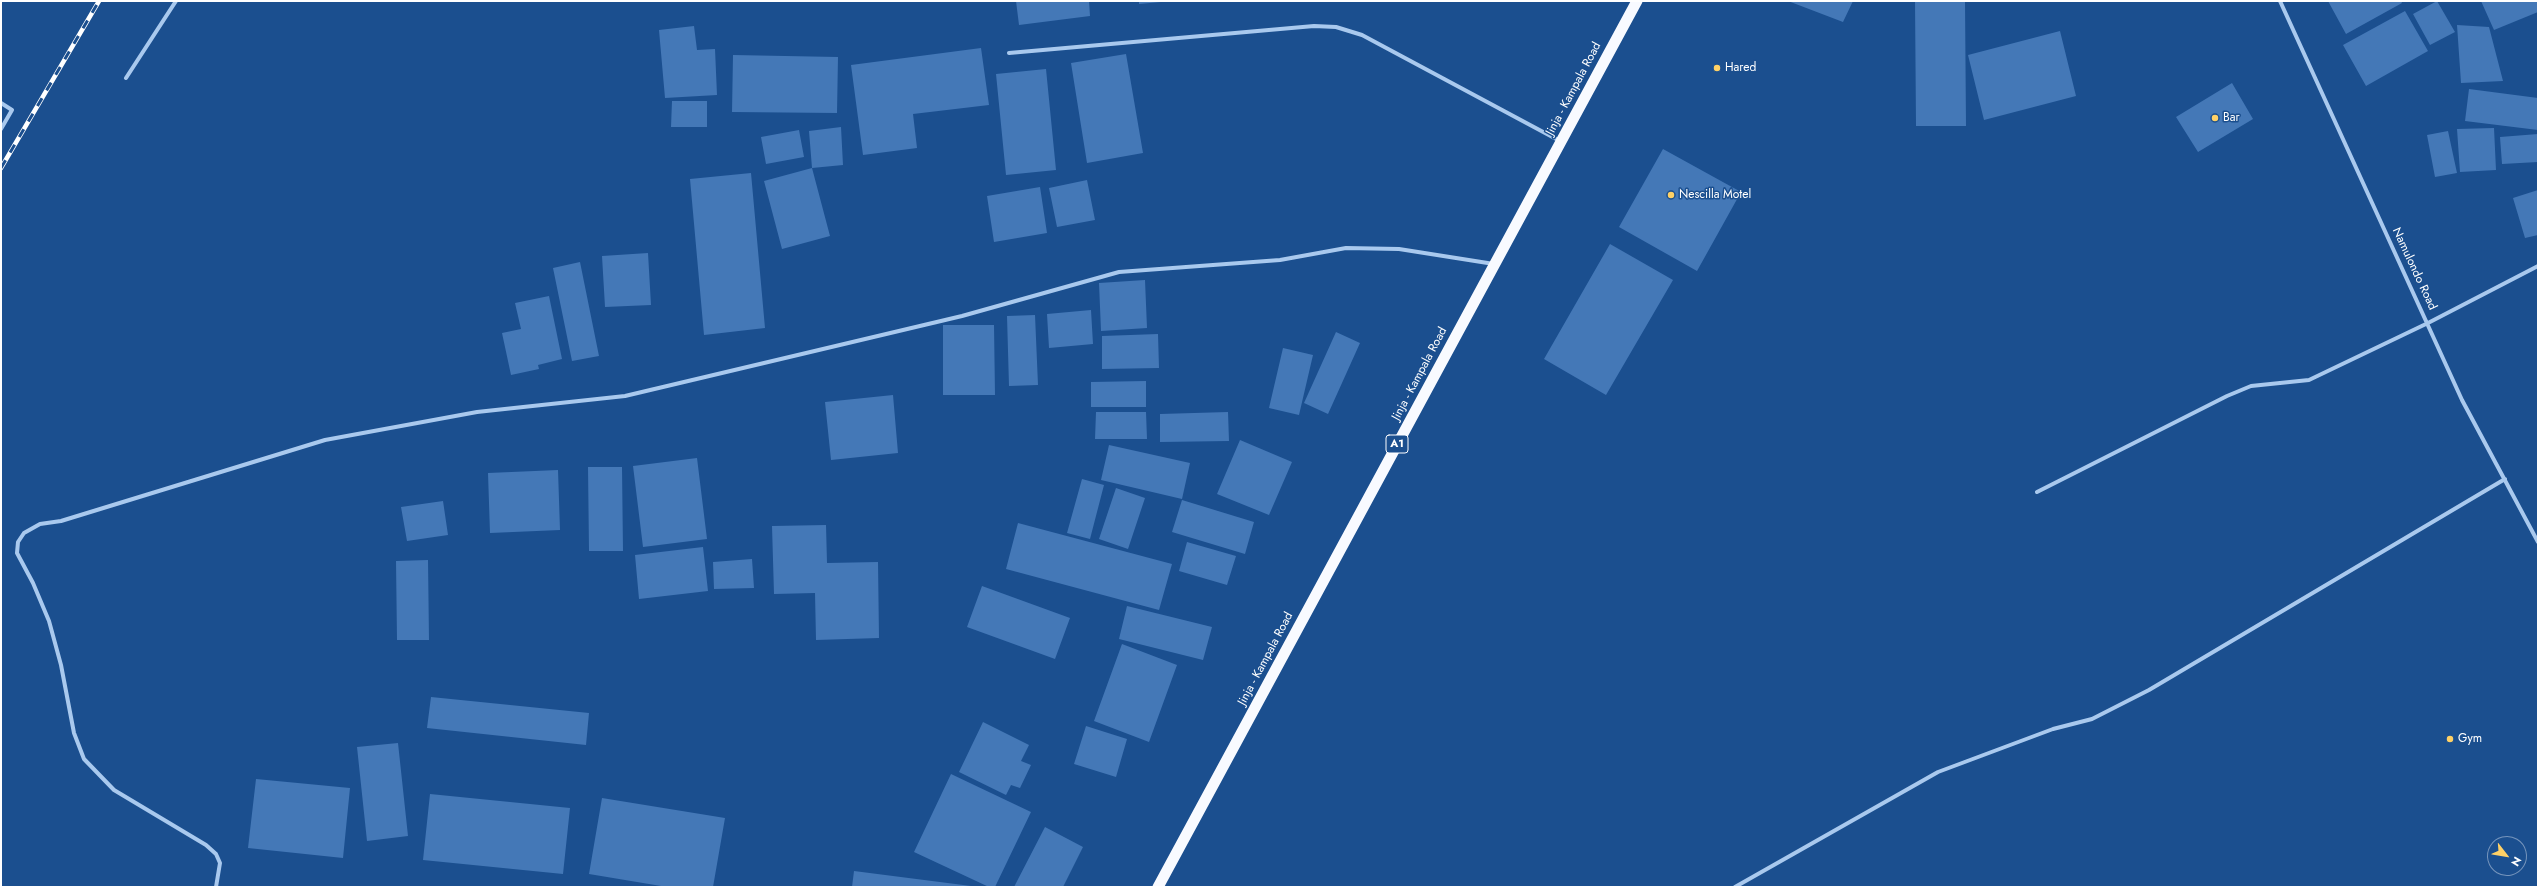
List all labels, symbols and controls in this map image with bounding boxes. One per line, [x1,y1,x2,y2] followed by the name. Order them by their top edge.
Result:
[1543,40,1605,138] street label: Jinja - Kampala Road
[1725,61,1756,75] place label: Hared
[1712,63,1722,73] marker: Hared
[2223,111,2240,125] place label: Bar
[2210,113,2220,123] marker: Bar
[1679,188,1751,202] place label: Nescilla Motel
[1666,190,1676,200] marker: Nescilla Motel
[2389,226,2439,312] street label: Namulondo Road
[1389,325,1451,423] street label: Jinja - Kampala Road
[1386,435,1408,453] road number: A1
[1235,610,1297,708] street label: Jinja - Kampala Road
[2458,732,2482,746] place label: Gym
[2445,734,2455,744] marker: Gym
[2487,836,2527,876] north arrow
[2507,854,2526,870] text: N

